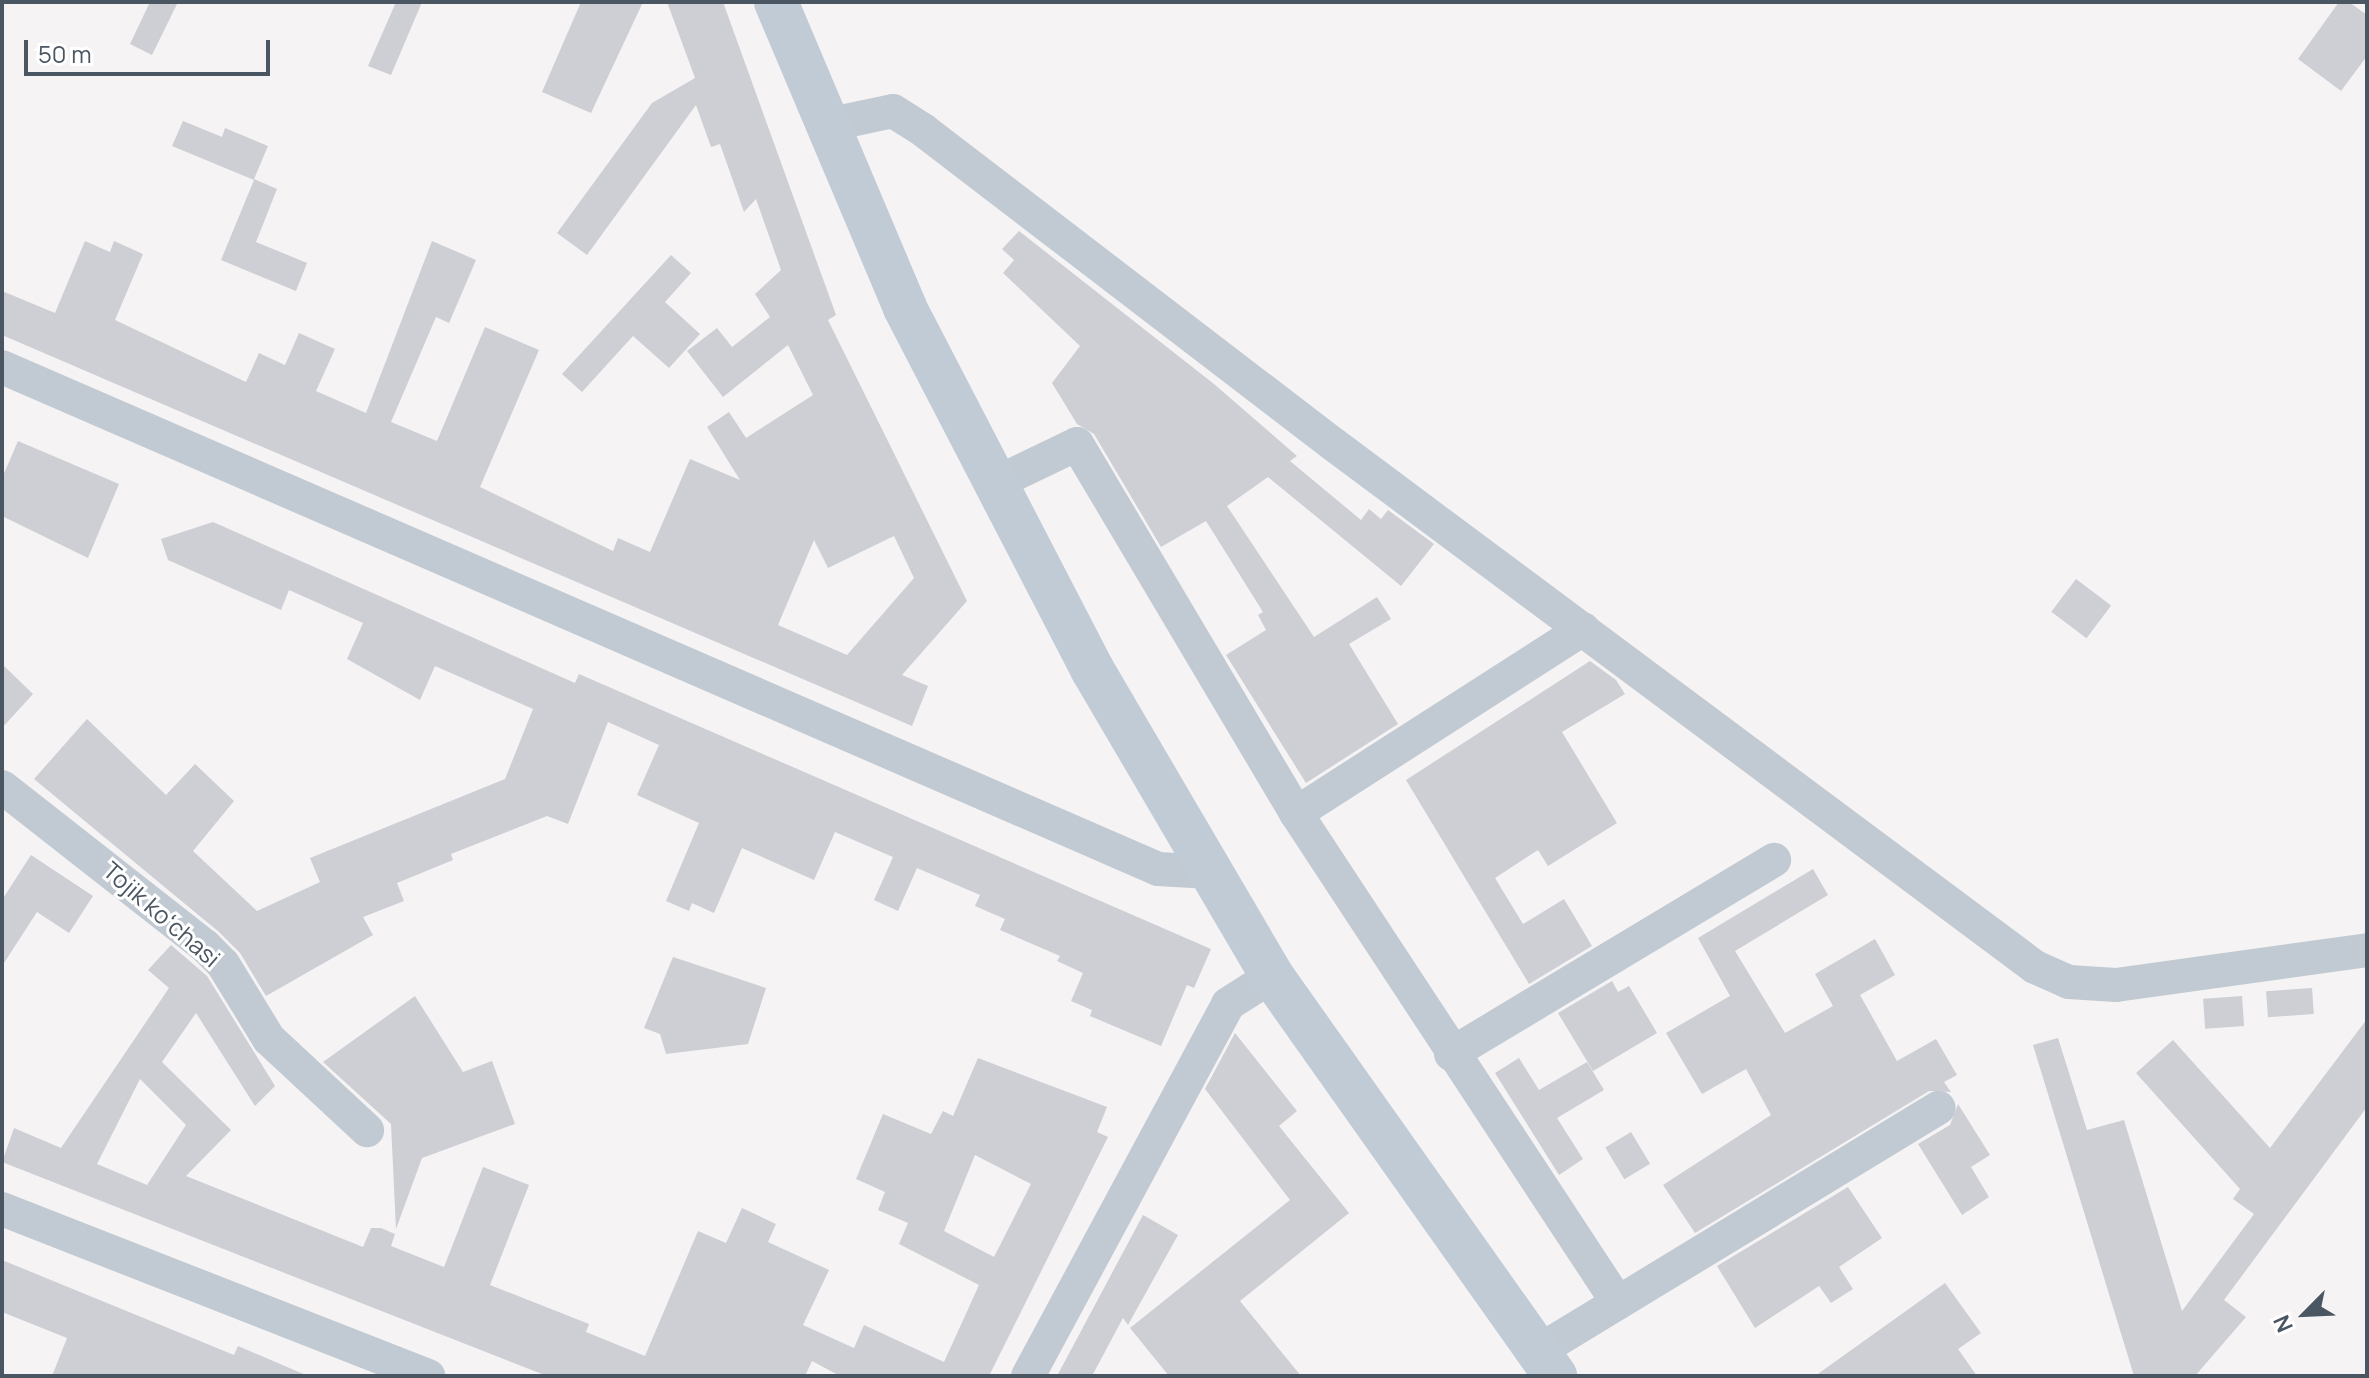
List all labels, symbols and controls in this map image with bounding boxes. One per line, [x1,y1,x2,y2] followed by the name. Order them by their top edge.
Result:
[28,24,274,74] scale bar
[38,37,92,70] text: 50 m
[98,856,226,972] street label: Tojik koʻchasi
[2265,1274,2345,1354] north arrow
[2266,1310,2300,1337] text: N

